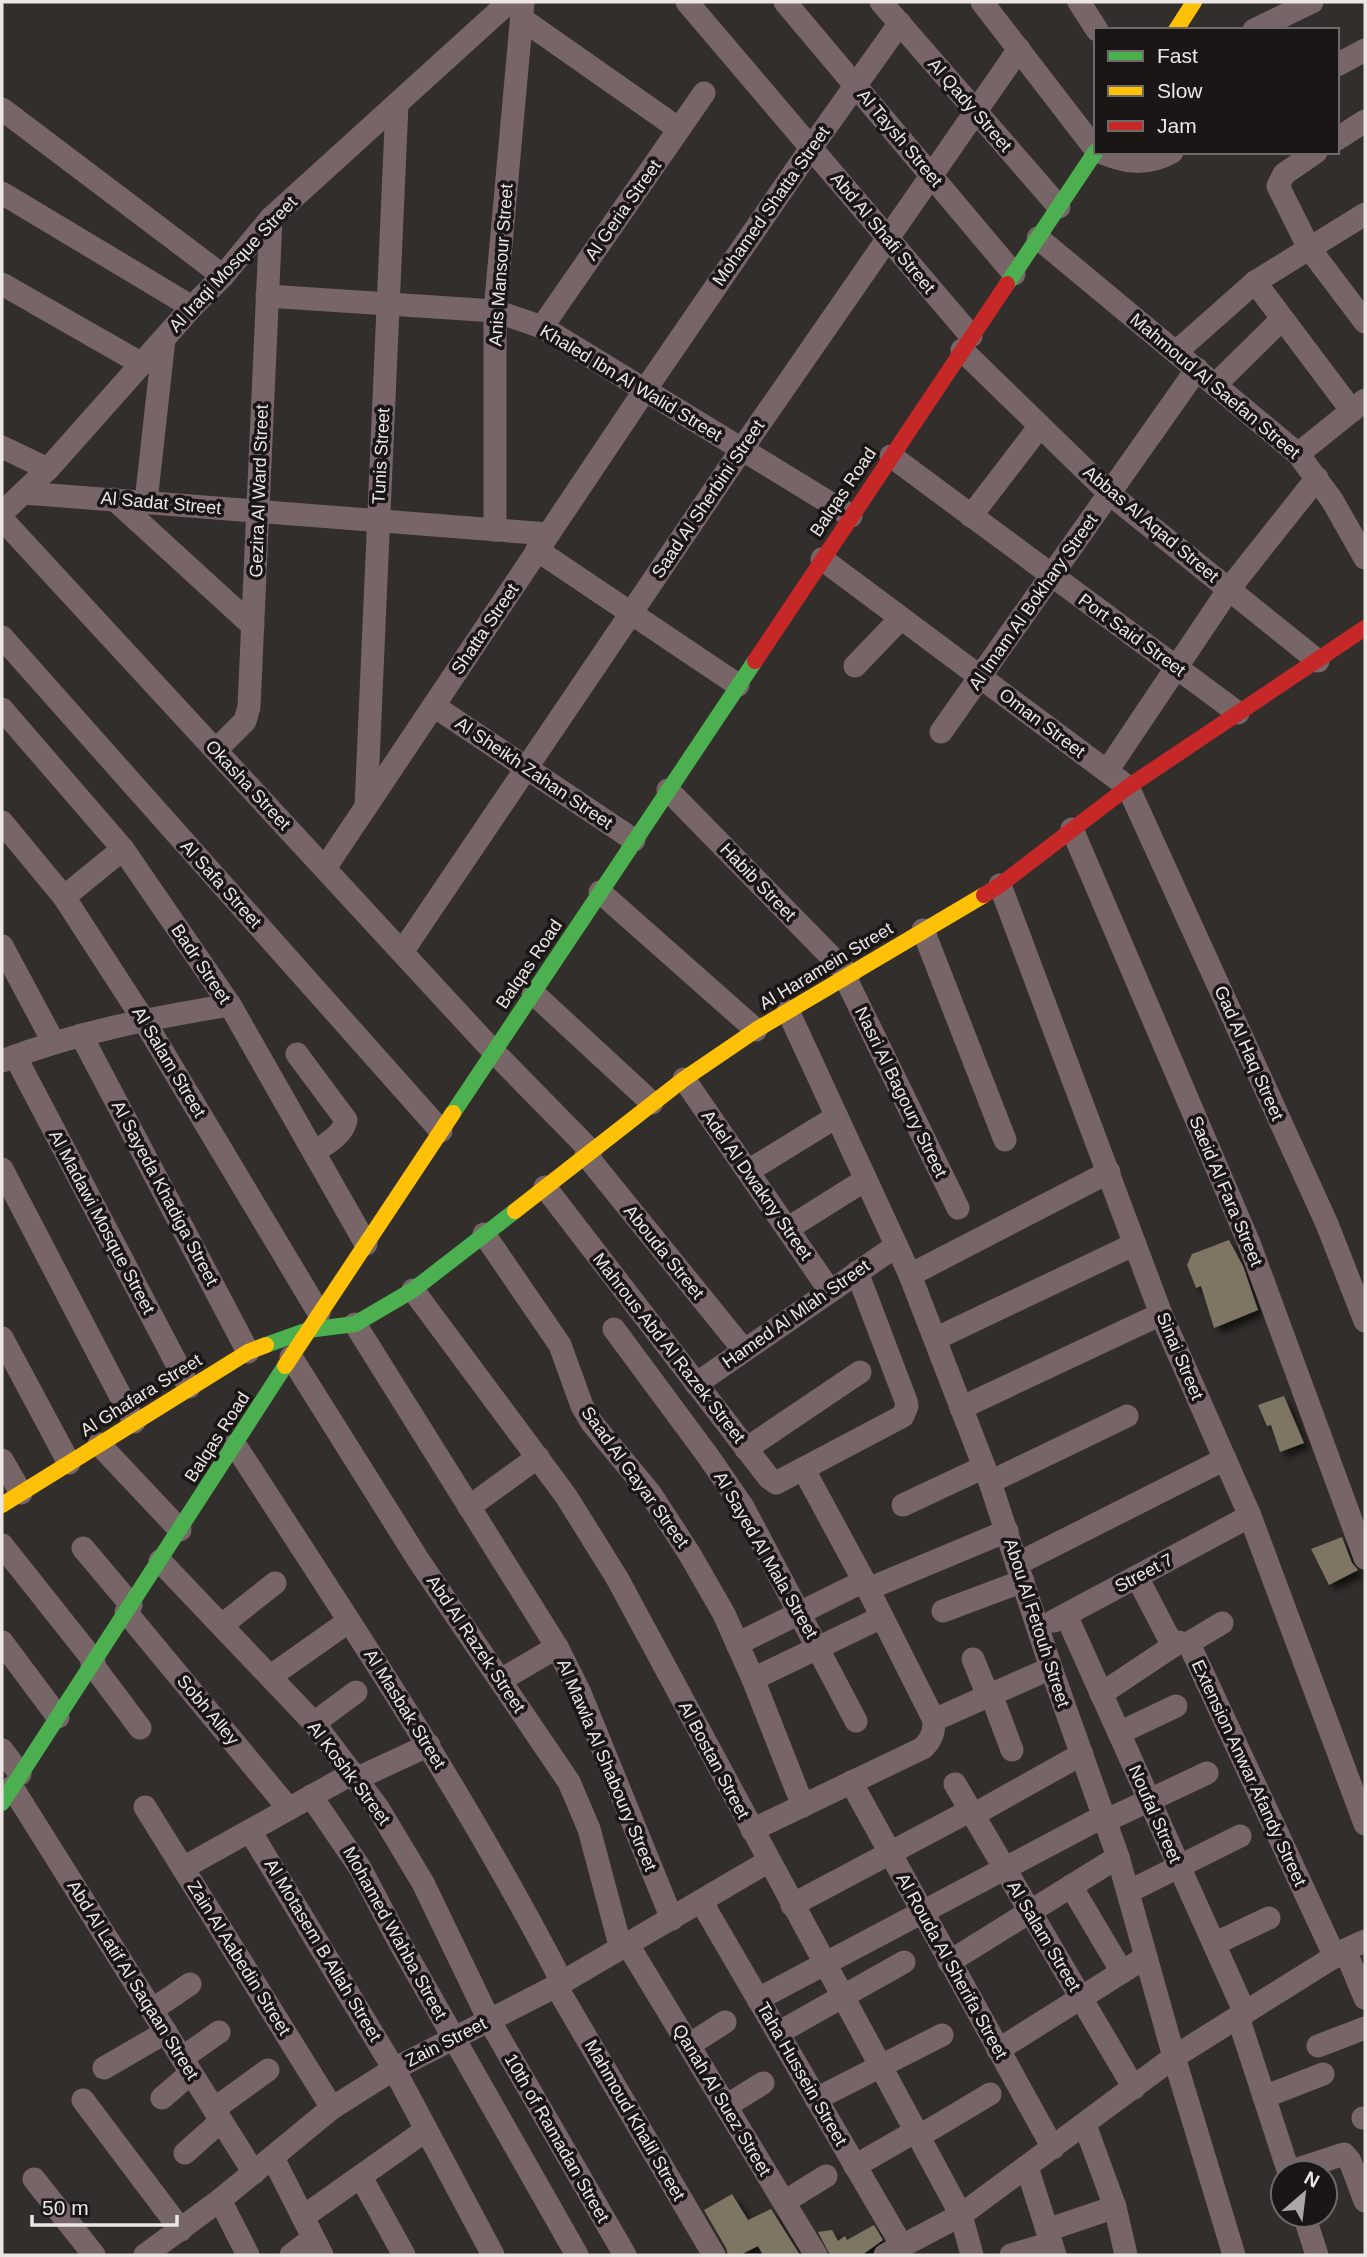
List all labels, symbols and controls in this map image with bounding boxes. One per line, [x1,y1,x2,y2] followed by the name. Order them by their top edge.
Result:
[1094,28,1339,154] legend
[1157,44,1198,67] text: Fast
[924,54,1016,156] street label: Al Qady Street
[1157,79,1203,102] text: Slow
[854,85,946,191] street label: Al Taysh Street
[1157,114,1197,137] text: Jam
[708,122,834,290] street label: Mohamed Shatta Street
[581,156,665,264] street label: Al Geria Street
[827,169,939,297] street label: Abd Al Shafi Street
[485,183,517,347] street label: Anis Mansour Street
[165,192,301,336] street label: Al Iraqi Mosque Street
[1126,309,1304,463] street label: Mahmoud Al Saefan Street
[537,321,725,445] street label: Khaled Ibn Al Walid Street
[246,404,272,578] street label: Gezira Al Ward Street
[368,407,394,505] street label: Tunis Street
[648,416,768,582] street label: Saad Al Sherbini Street
[806,444,880,540] street label: Balqas Road
[1079,462,1223,586] street label: Abbas Al Aqad Street
[100,488,222,518] street label: Al Sadat Street
[965,510,1101,694] street label: Al Imam Al Bokhary Street
[447,580,523,678] street label: Shatta Street
[1075,590,1189,680] street label: Port Said Street
[995,684,1089,762] street label: Oman Street
[452,713,616,833] street label: Al Sheikh Zahan Street
[201,736,295,834] street label: Okasha Street
[176,836,266,932] street label: Al Safa Street
[716,839,800,925] street label: Habib Street
[492,916,566,1012] street label: Balqas Road
[756,918,896,1014] street label: Al Haramein Street
[167,921,235,1007] street label: Badr Street
[1210,983,1288,1123] street label: Gad Al Haq Street
[128,1003,210,1121] street label: Al Salam Street
[851,1004,951,1180] street label: Nasri Al Bagoury Street
[108,1097,222,1289] street label: Al Sayeda Khadiga Street
[698,1106,816,1264] street label: Adel Al Dwakny Street
[1185,1113,1267,1269] street label: Saeid Al Fara Street
[45,1127,159,1317] street label: Al Madawi Mosque Street
[620,1201,708,1303] street label: Abouda Street
[589,1249,749,1447] street label: Mahrous Abd Al Razek Street
[719,1256,873,1372] street label: Hamed Al Mlah Street
[1153,1309,1207,1403] street label: Sinai Street
[77,1350,205,1440] street label: Al Ghafara Street
[181,1388,253,1486] street label: Balqas Road
[577,1403,693,1551] street label: Saad Al Gayar Street
[710,1468,822,1642] street label: Al Sayed Al Mala Street
[1000,1536,1074,1710] street label: Abou Al Fetouh Street
[1111,1549,1177,1597] street label: Street 7
[423,1572,529,1716] street label: Abd Al Razek Street
[360,1646,450,1772] street label: Al Masbak Street
[553,1656,661,1874] street label: Al Mawla Al Shaboury Street
[1188,1657,1310,1889] street label: Extension Anwar Afandy Street
[173,1671,243,1749] street label: Sobh Alley
[675,1698,753,1822] street label: Al Bostan Street
[304,1717,394,1829] street label: Al Koshk Street
[1124,1762,1186,1866] street label: Noufal Street
[339,1843,451,2023] street label: Mohamed Wahba Street
[261,1855,385,2045] street label: Al Motasem B Allah Street
[893,1870,1011,2062] street label: Al Rouda Al Sherifa Street
[63,1877,203,2083] street label: Abd Al Latif Al Saqaan Street
[183,1877,295,2039] street label: Zain Al Aabedin Street
[1003,1877,1085,1995] street label: Al Salam Street
[753,1999,851,2149] street label: Taha Hussein Street
[402,2013,490,2071] street label: Zain Street
[669,2021,775,2179] street label: Qanah Al Suez Street
[581,2036,689,2204] street label: Mahmoud Khalil Street
[501,2050,613,2226] street label: 10th of Ramadan Street
[1269,2159,1339,2229] north arrow
[1301,2167,1323,2192] text: N
[32,2184,177,2228] scale bar
[42,2196,89,2219] text: 50 m

